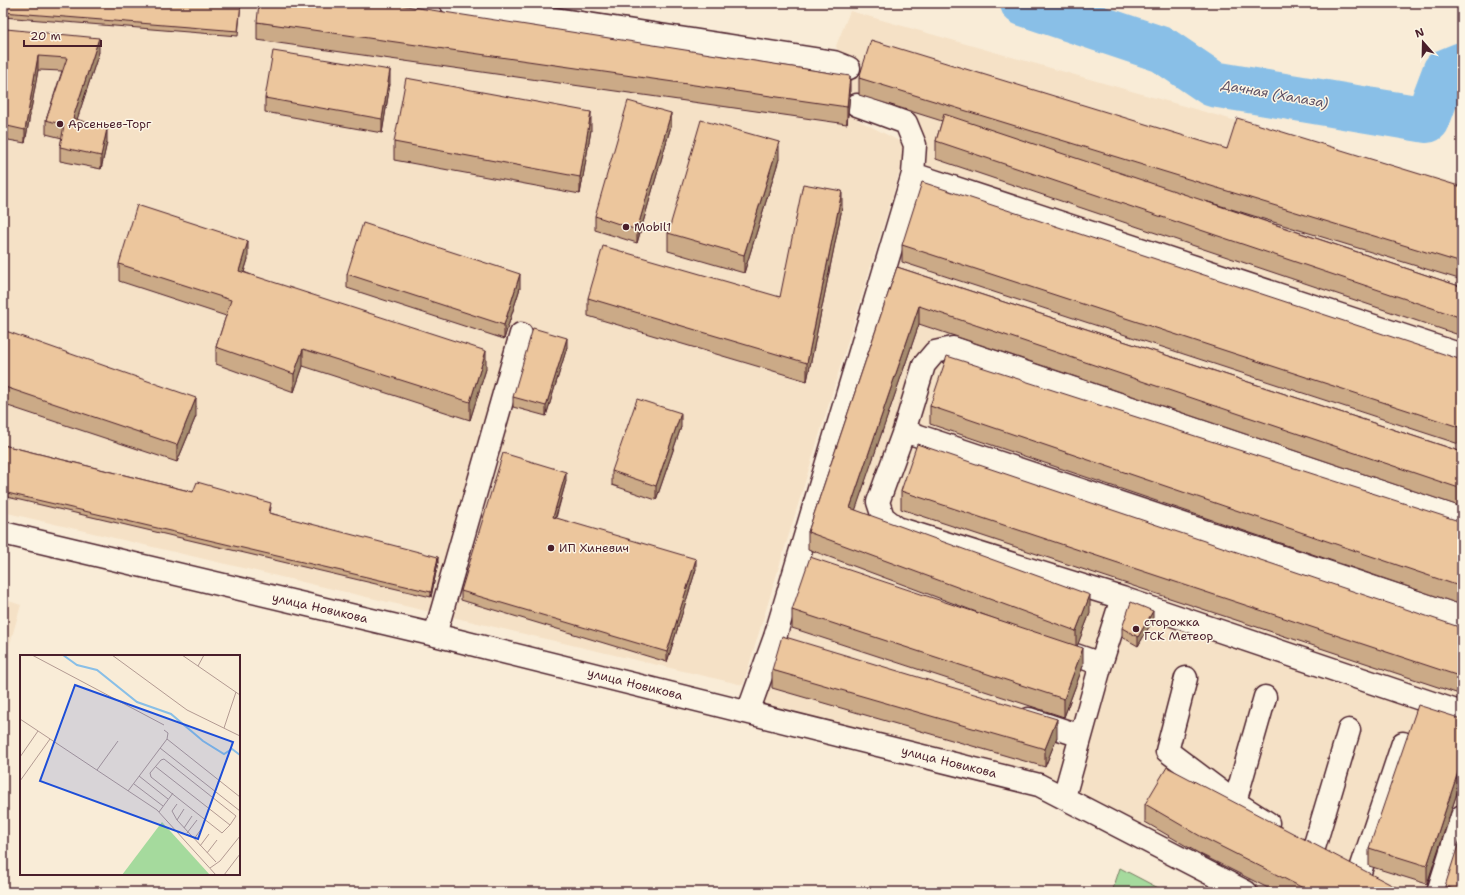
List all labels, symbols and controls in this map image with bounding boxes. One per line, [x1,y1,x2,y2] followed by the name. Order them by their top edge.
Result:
[24,22,101,48] scale bar
[1403,22,1443,62] north arrow
[1413,24,1427,42] text: N
[30,28,61,44] text: 20 m
[1219,76,1330,112] water label: Дачная (Халаза)
[68,116,152,132] place label: Арсеньев-Торг
[55,119,65,129] marker: Арсеньев-Торг
[634,219,671,235] place label: Mobil1
[621,222,631,232] marker: Mobil1
[559,540,629,556] place label: ИП Хиневич
[546,543,556,553] marker: ИП Хиневич
[271,589,370,627] street label: улица Новикова
[1144,614,1213,644] place label: сторожка ГСК Метеор
[1131,624,1141,634] marker: сторожка ГСК Метеор
[20,655,240,875] inset map
[586,664,685,704] street label: улица Новикова
[900,742,999,782] street label: улица Новикова

